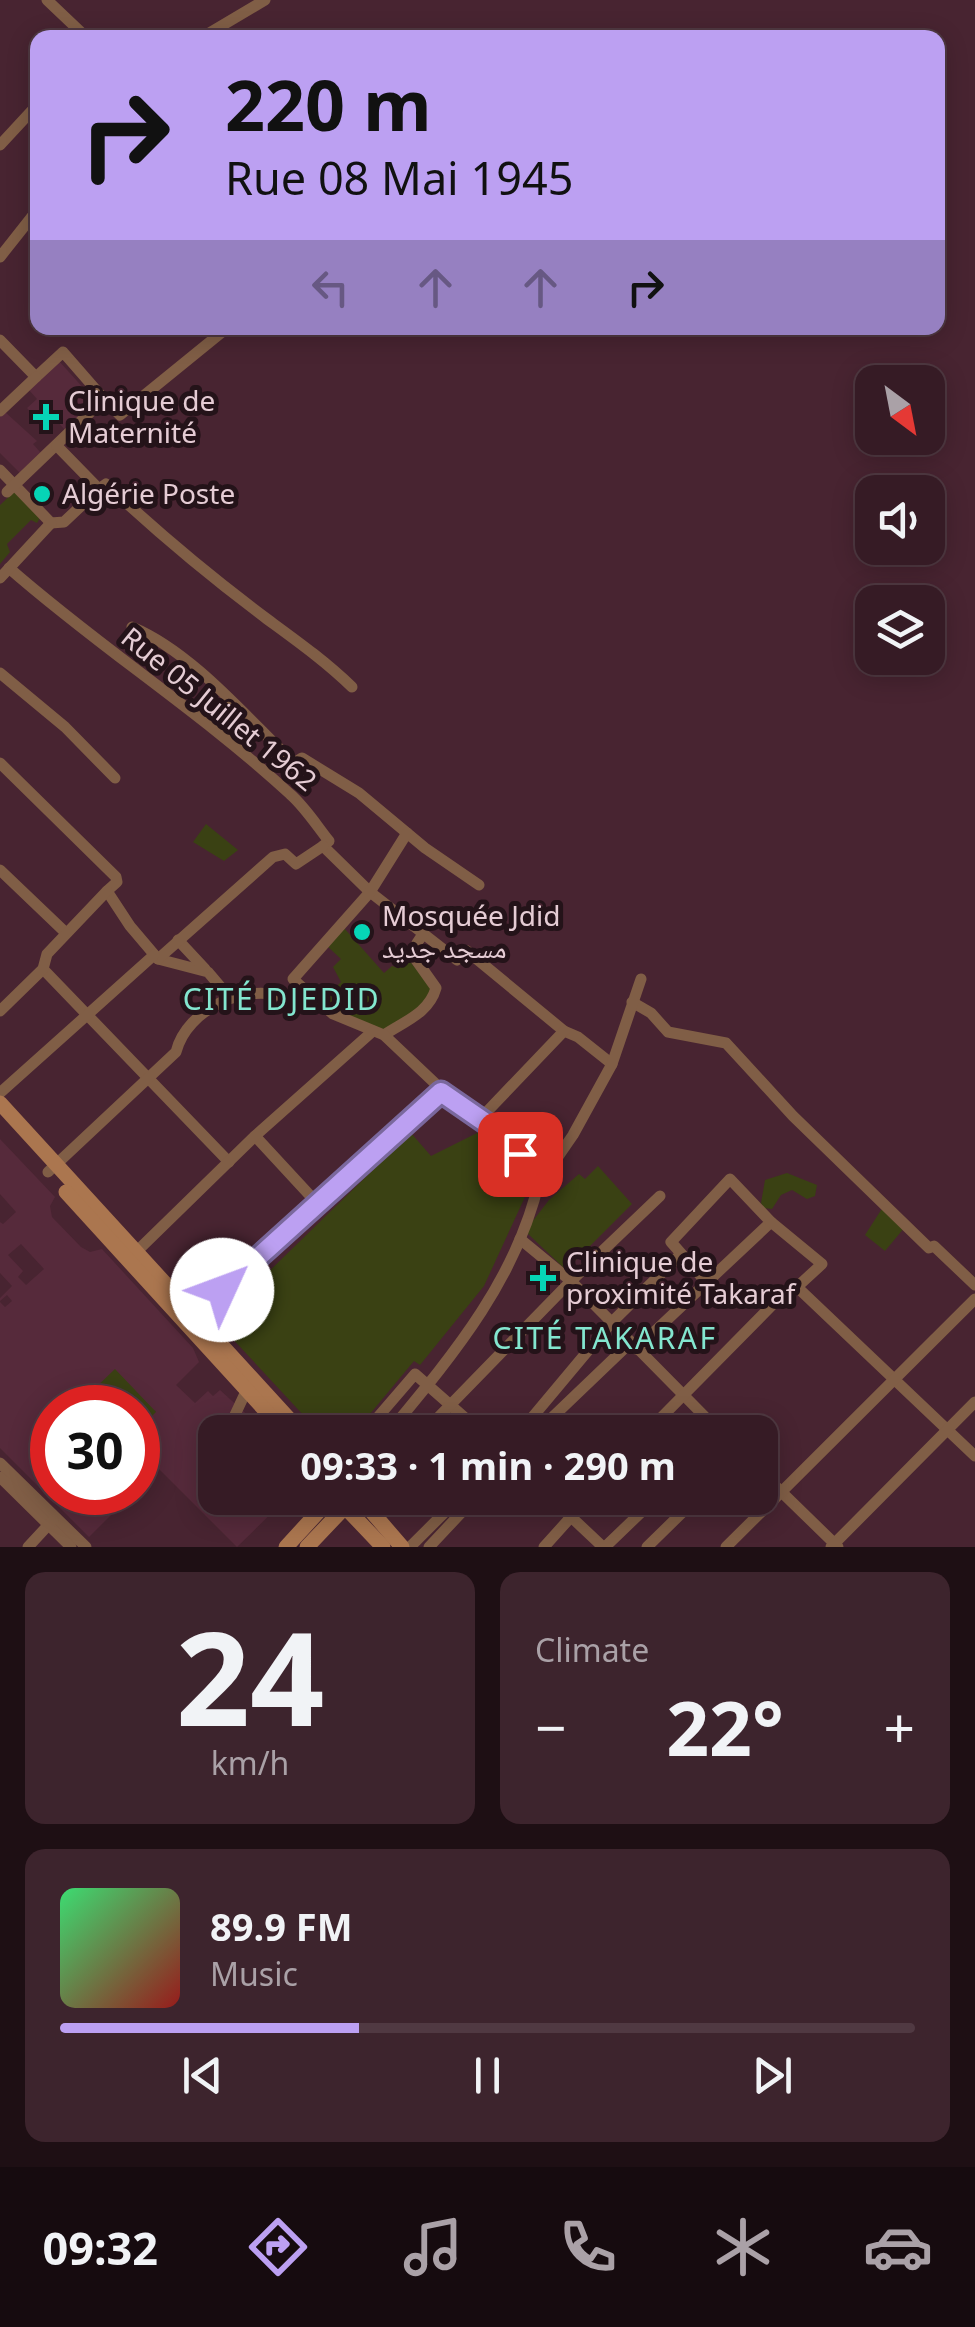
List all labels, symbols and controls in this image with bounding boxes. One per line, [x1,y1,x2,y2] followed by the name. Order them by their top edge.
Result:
[225,56,432,152] text: 220 m
[60,70,190,200] icon: right
[225,147,573,208] text: Rue 08 Mai 1945
[303,260,358,315] icon: left
[408,260,463,315] icon: ahead
[513,260,568,315] icon: ahead
[618,260,673,315] icon: right
[855,365,945,455] north arrow
[855,365,945,675] map controls
[68,381,215,451] place label: Clinique de Maternité
[33,404,59,430] marker: Clinique de Maternité
[62,474,235,512] place label: Algérie Poste
[855,475,945,565] button: sound
[31,483,53,505] marker: Algérie Poste
[855,585,945,675] button: layers
[114,618,325,799] street label: Rue 05 Juillet 1962
[382,896,560,966] place label: Mosquée Jdid مسجد جديد
[351,921,373,943] marker: Mosquée Jdid مسجد جديد
[183,978,381,1019] district label: CITÉ DJEDID
[478,1112,563,1197] pin
[493,1127,548,1182] icon: arrive
[170,1238,274,1342] position arrow
[566,1242,797,1312] place label: Clinique de proximité Takaraf
[530,1265,556,1291] marker: Clinique de proximité Takaraf
[492,1317,718,1358] district label: CITÉ TAKARAF
[30,1385,160,1515] speed limit sign: 30
[300,1439,676,1491] text: 09:33 · 1 min · 290 m
[176,1587,324,1764] text: 24
[535,1628,649,1671] text: Climate
[666,1676,784,1778] text: 22°
[535,1689,566,1764] text: −
[884,1689,915,1764] text: +
[211,1741,289,1784] text: km/h
[210,1900,352,1952] text: 89.9 FM
[210,1952,298,1995] text: Music
[175,2048,230,2103] icon: previous
[460,2048,515,2103] icon: pause
[745,2048,800,2103] icon: next
[243,2212,313,2282] icon: directions
[398,2212,468,2282] icon: music
[553,2212,623,2282] icon: phone
[708,2212,778,2282] icon: climate
[863,2212,933,2282] icon: car
[42,2217,158,2278] text: 09:32

